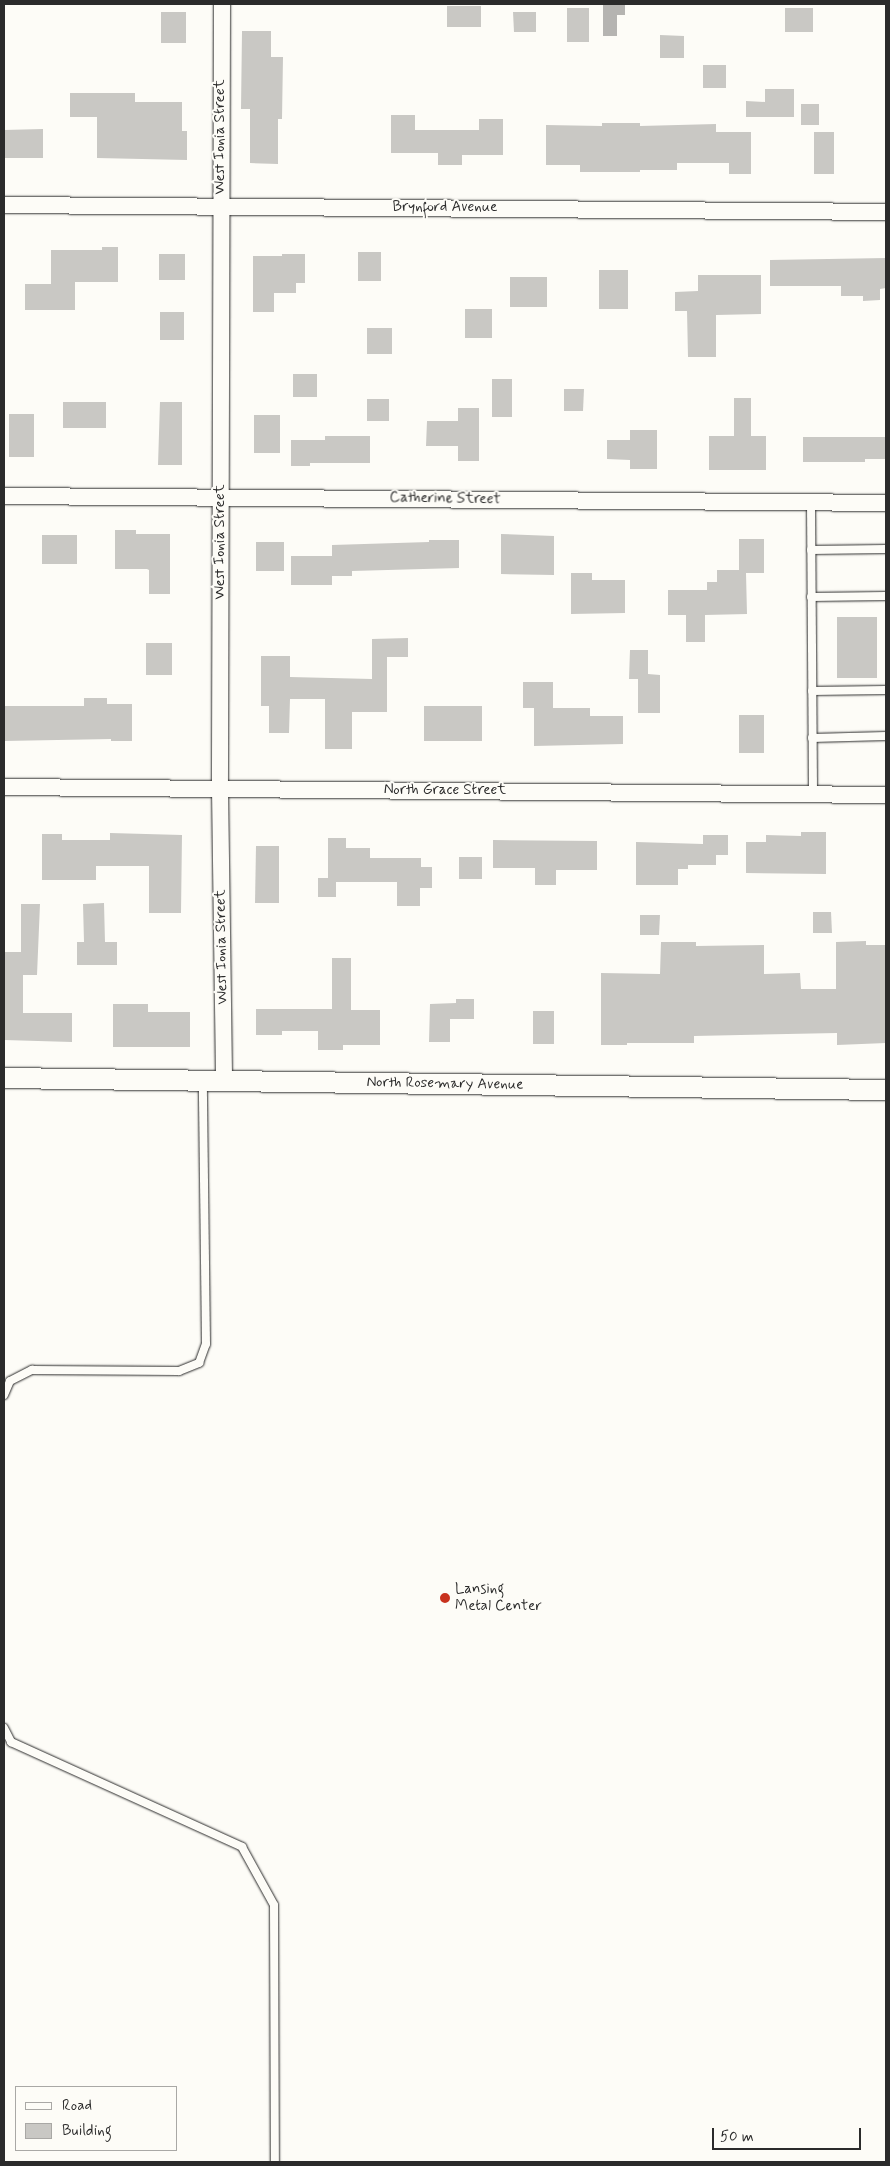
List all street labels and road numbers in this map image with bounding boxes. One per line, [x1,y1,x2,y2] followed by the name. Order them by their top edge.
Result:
[212,79,230,195] street label: West Ionia Street
[392,199,498,217] street label: Brynford Avenue
[212,484,230,600] street label: West Ionia Street
[390,489,500,509] street label: Catherine Street
[384,782,506,800] street label: North Grace Street
[212,889,232,1005] street label: West Ionia Street
[366,1074,524,1094] street label: North Rosemary Avenue

